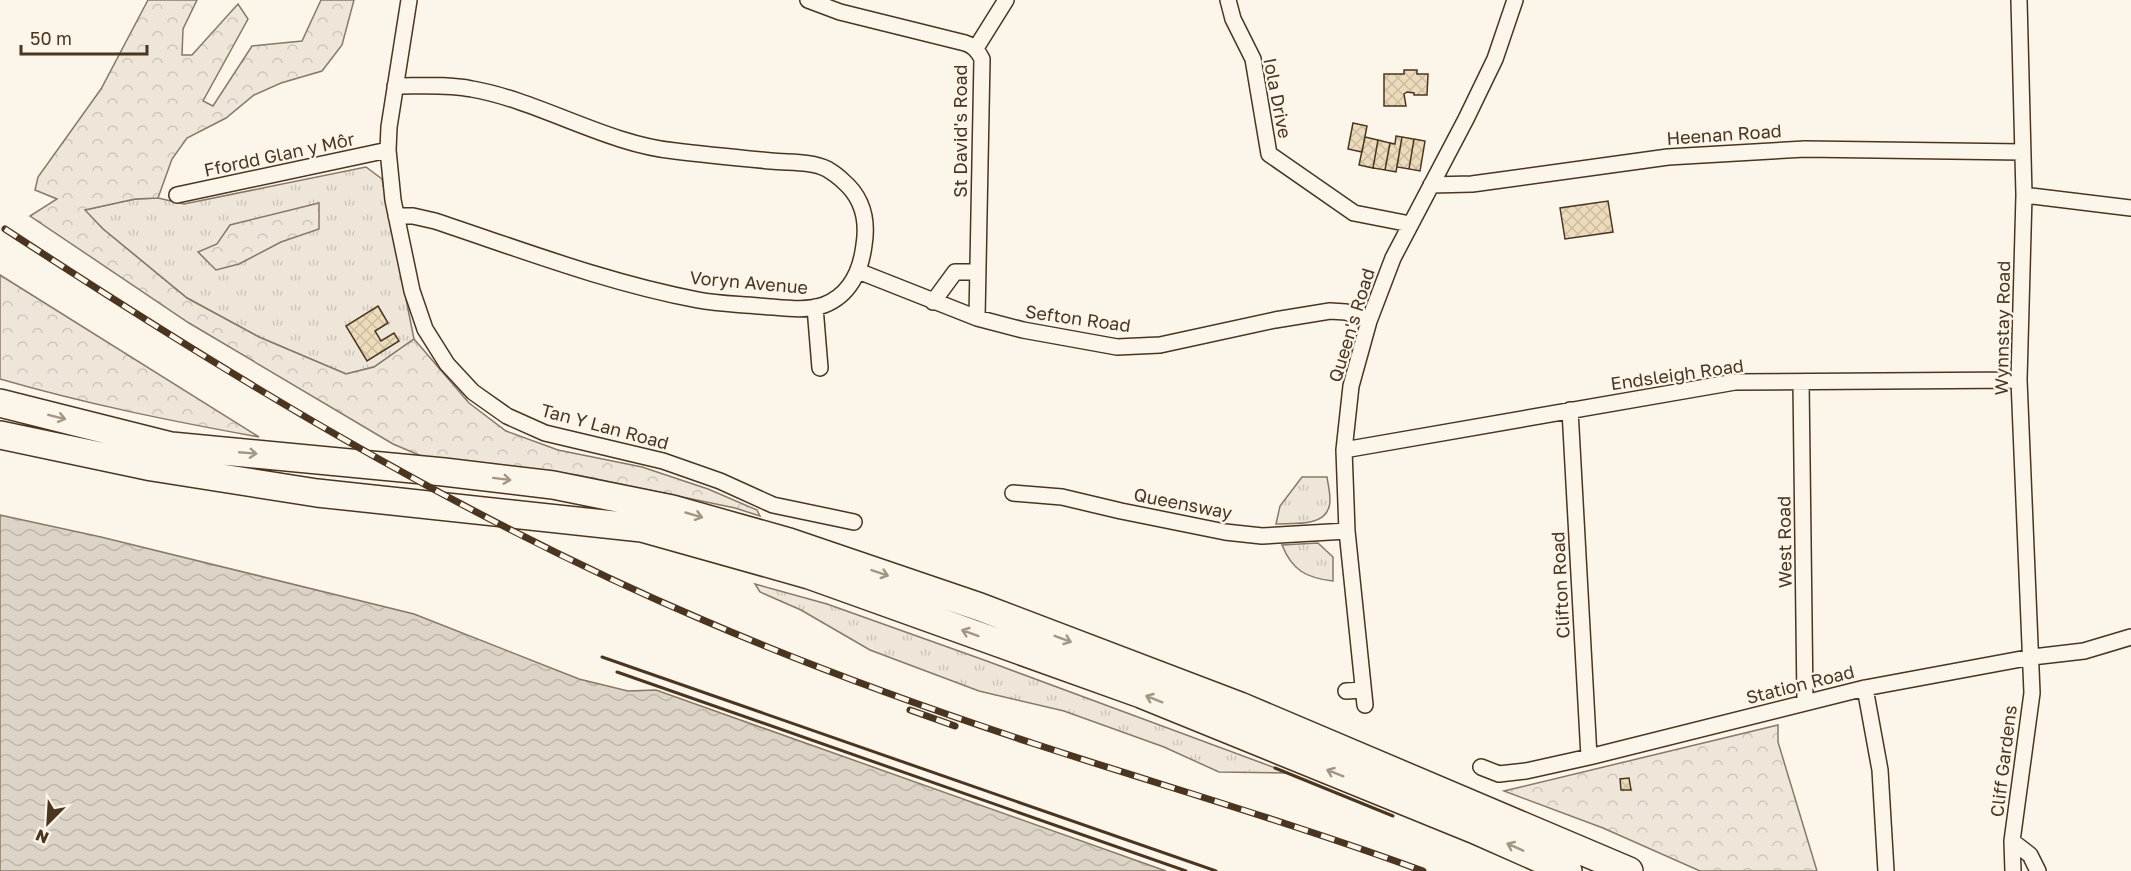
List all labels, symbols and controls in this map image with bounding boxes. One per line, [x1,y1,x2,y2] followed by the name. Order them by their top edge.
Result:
[21,18,147,56] scale bar
[30,27,72,49] text: 50 m
[1259,56,1297,140] street label: Iola Drive
[949,64,971,198] street label: St David's Road
[1666,119,1782,149] street label: Heenan Road
[202,127,356,181] street label: Ffordd Glan y Môr
[1990,260,2014,396] street label: Wynnstay Road
[1323,265,1379,385] street label: Queen's Road
[689,266,809,298] street label: Voryn Avenue
[1024,300,1132,336] street label: Sefton Road
[1609,354,1745,394] street label: Endsleigh Road
[539,398,671,454] street label: Tan Y Lan Road
[47,412,66,424] one-way arrow
[237,448,257,459] one-way arrow
[492,473,512,484] one-way arrow
[1132,483,1234,523] street label: Queensway
[1772,496,1796,588] street label: West Road
[684,510,703,521] one-way arrow
[1546,531,1574,639] street label: Clifton Road
[870,568,889,579] one-way arrow
[962,627,980,638] one-way arrow
[1054,634,1072,645] one-way arrow
[1744,660,1856,708] street label: Station Road
[1145,693,1164,704] one-way arrow
[1985,704,2021,818] street label: Cliff Gardens
[1326,767,1344,778] one-way arrow
[18,793,78,853] north arrow
[32,825,52,848] text: N
[1506,841,1524,853] one-way arrow

